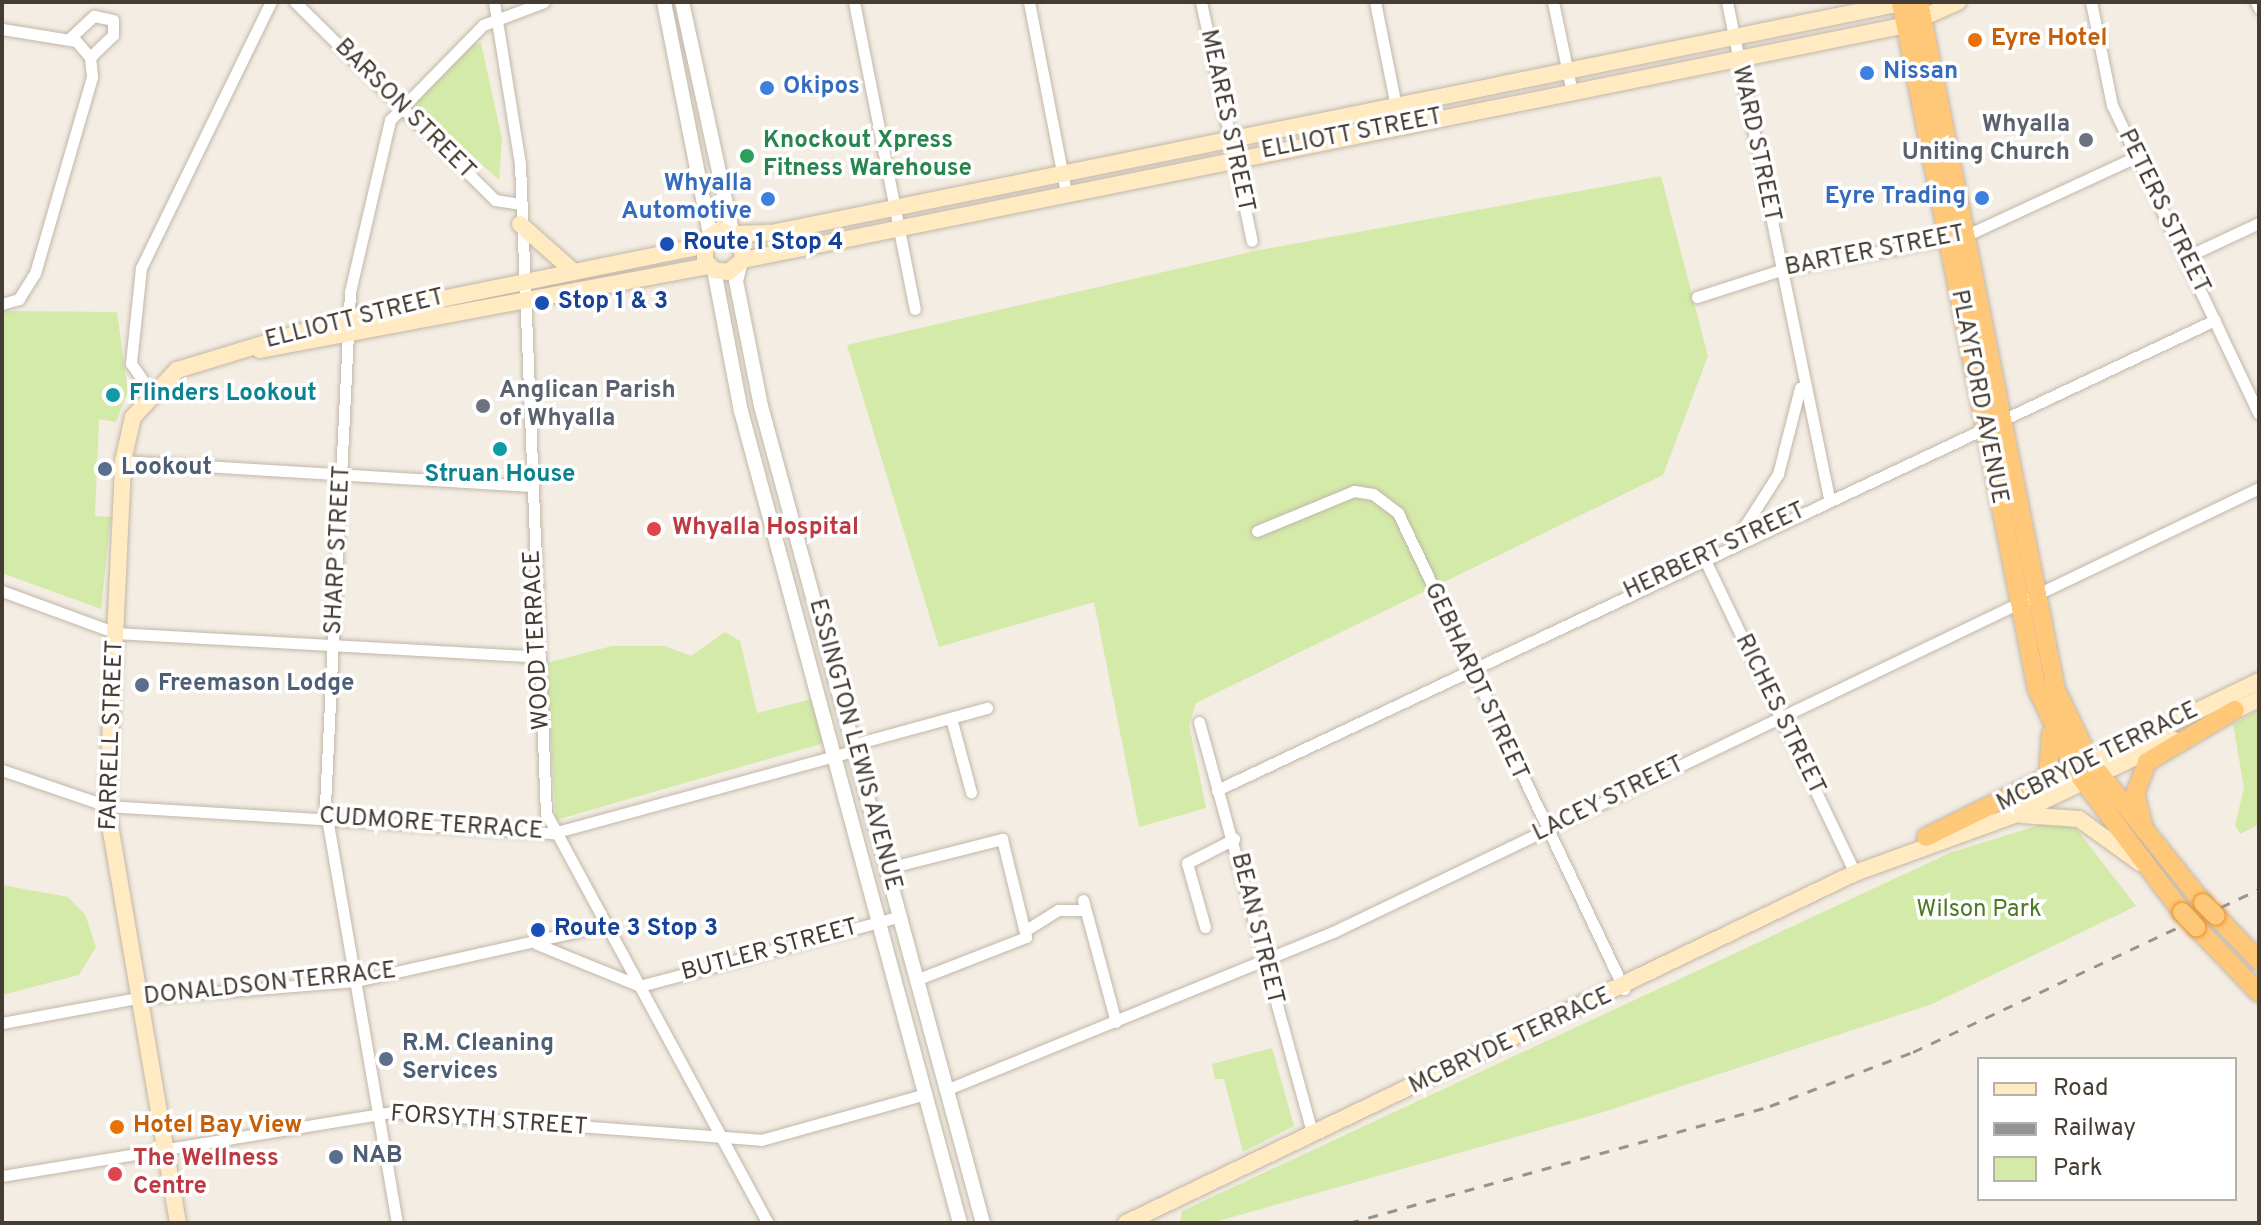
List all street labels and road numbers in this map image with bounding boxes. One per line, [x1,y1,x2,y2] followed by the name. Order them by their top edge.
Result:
[1193,27,1259,215] street label: MEARES STREET
[328,34,480,186] street label: BARSON STREET
[1724,63,1786,225] street label: WARD STREET
[1259,103,1445,167] street label: ELLIOTT STREET
[2111,125,2215,299] street label: PETERS STREET
[1783,220,1967,284] street label: BARTER STREET
[262,284,448,356] street label: ELLIOTT STREET
[1943,287,2013,507] street label: PLAYFORD AVENUE
[320,465,358,635] street label: SHARP STREET
[1619,497,1811,607] street label: HERBERT STREET
[519,549,557,731] street label: WOOD TERRACE
[1416,578,1534,786] street label: GEBHARDT STREET
[801,596,907,894] street label: ESSINGTON LEWIS AVENUE
[1728,630,1830,800] street label: RICHES STREET
[95,639,131,831] street label: FARRELL STREET
[1992,697,2204,819] street label: MCBRYDE TERRACE
[1528,751,1690,849] street label: LACEY STREET
[318,803,544,847] street label: CUDMORE TERRACE
[1223,850,1289,1008] street label: BEAN STREET
[679,914,861,988] street label: BUTLER STREET
[142,957,398,1013] street label: DONALDSON TERRACE
[1405,982,1617,1102] street label: MCBRYDE TERRACE
[389,1101,589,1143] street label: FORSYTH STREET

